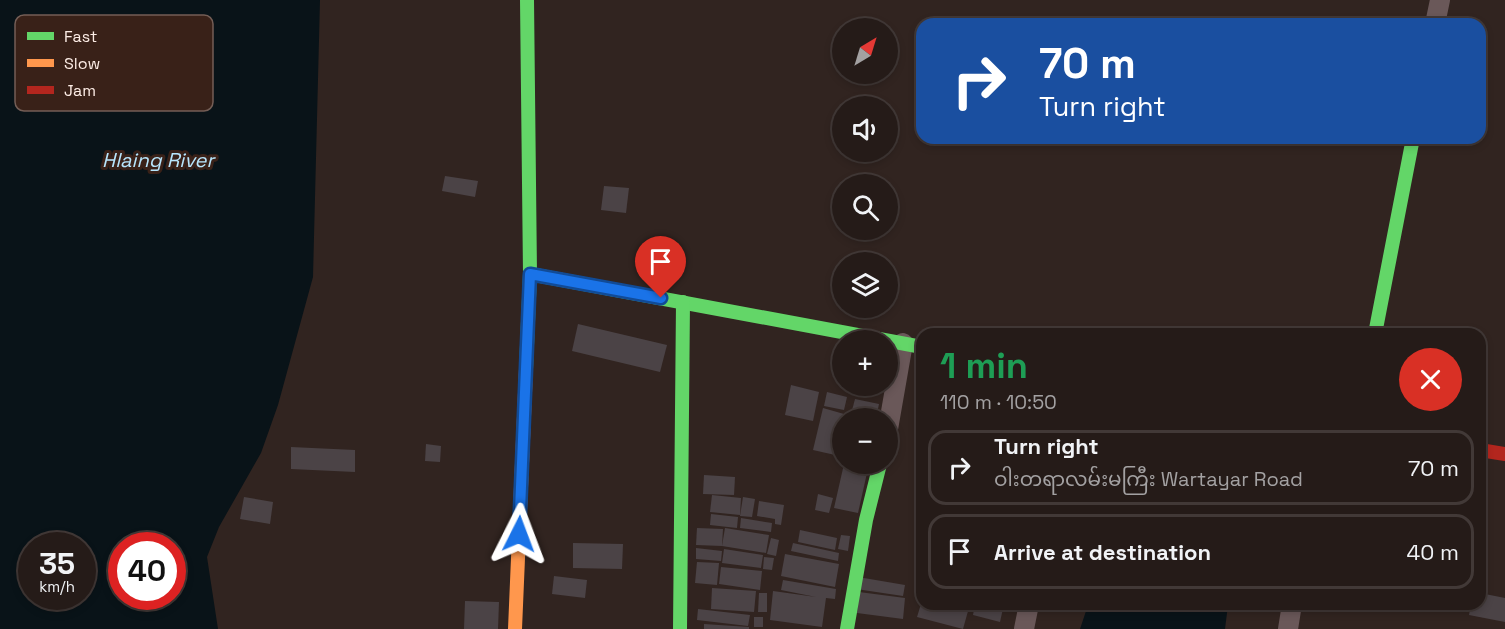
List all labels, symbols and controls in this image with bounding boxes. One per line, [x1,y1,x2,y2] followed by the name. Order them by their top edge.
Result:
[15,15,213,111] legend
[832,18,898,84] north arrow
[832,18,898,474] map controls
[64,26,97,47] text: Fast
[1039,37,1136,90] text: 70 m
[940,42,1018,120] icon: right
[64,53,100,74] text: Slow
[64,80,96,101] text: Jam
[1039,89,1166,124] text: Turn right
[832,96,898,162] button: sound
[102,147,216,173] water label: Hlaing River
[832,174,898,240] button: search
[635,236,686,298] pin
[644,245,677,278] icon: arrive
[832,252,898,318] button: layers
[832,330,898,396] button: +
[940,343,1028,389] text: 1 min
[1399,348,1462,411] button: close
[940,389,1057,415] text: 110 m · 10:50
[832,408,898,474] button: −
[994,432,1099,460] text: Turn right
[943,451,976,484] icon: right
[1408,454,1459,482] text: 70 m
[994,466,1303,492] text: ဝါးတရာလမ်းမကြီး Wartayar Road
[487,502,551,566] position arrow
[108,532,186,610] speed limit sign: 40
[943,535,976,568] icon: arrive
[994,538,1211,566] text: Arrive at destination
[1407,538,1459,566] text: 40 m
[39,544,75,583] text: 35
[39,577,75,596] text: km/h

